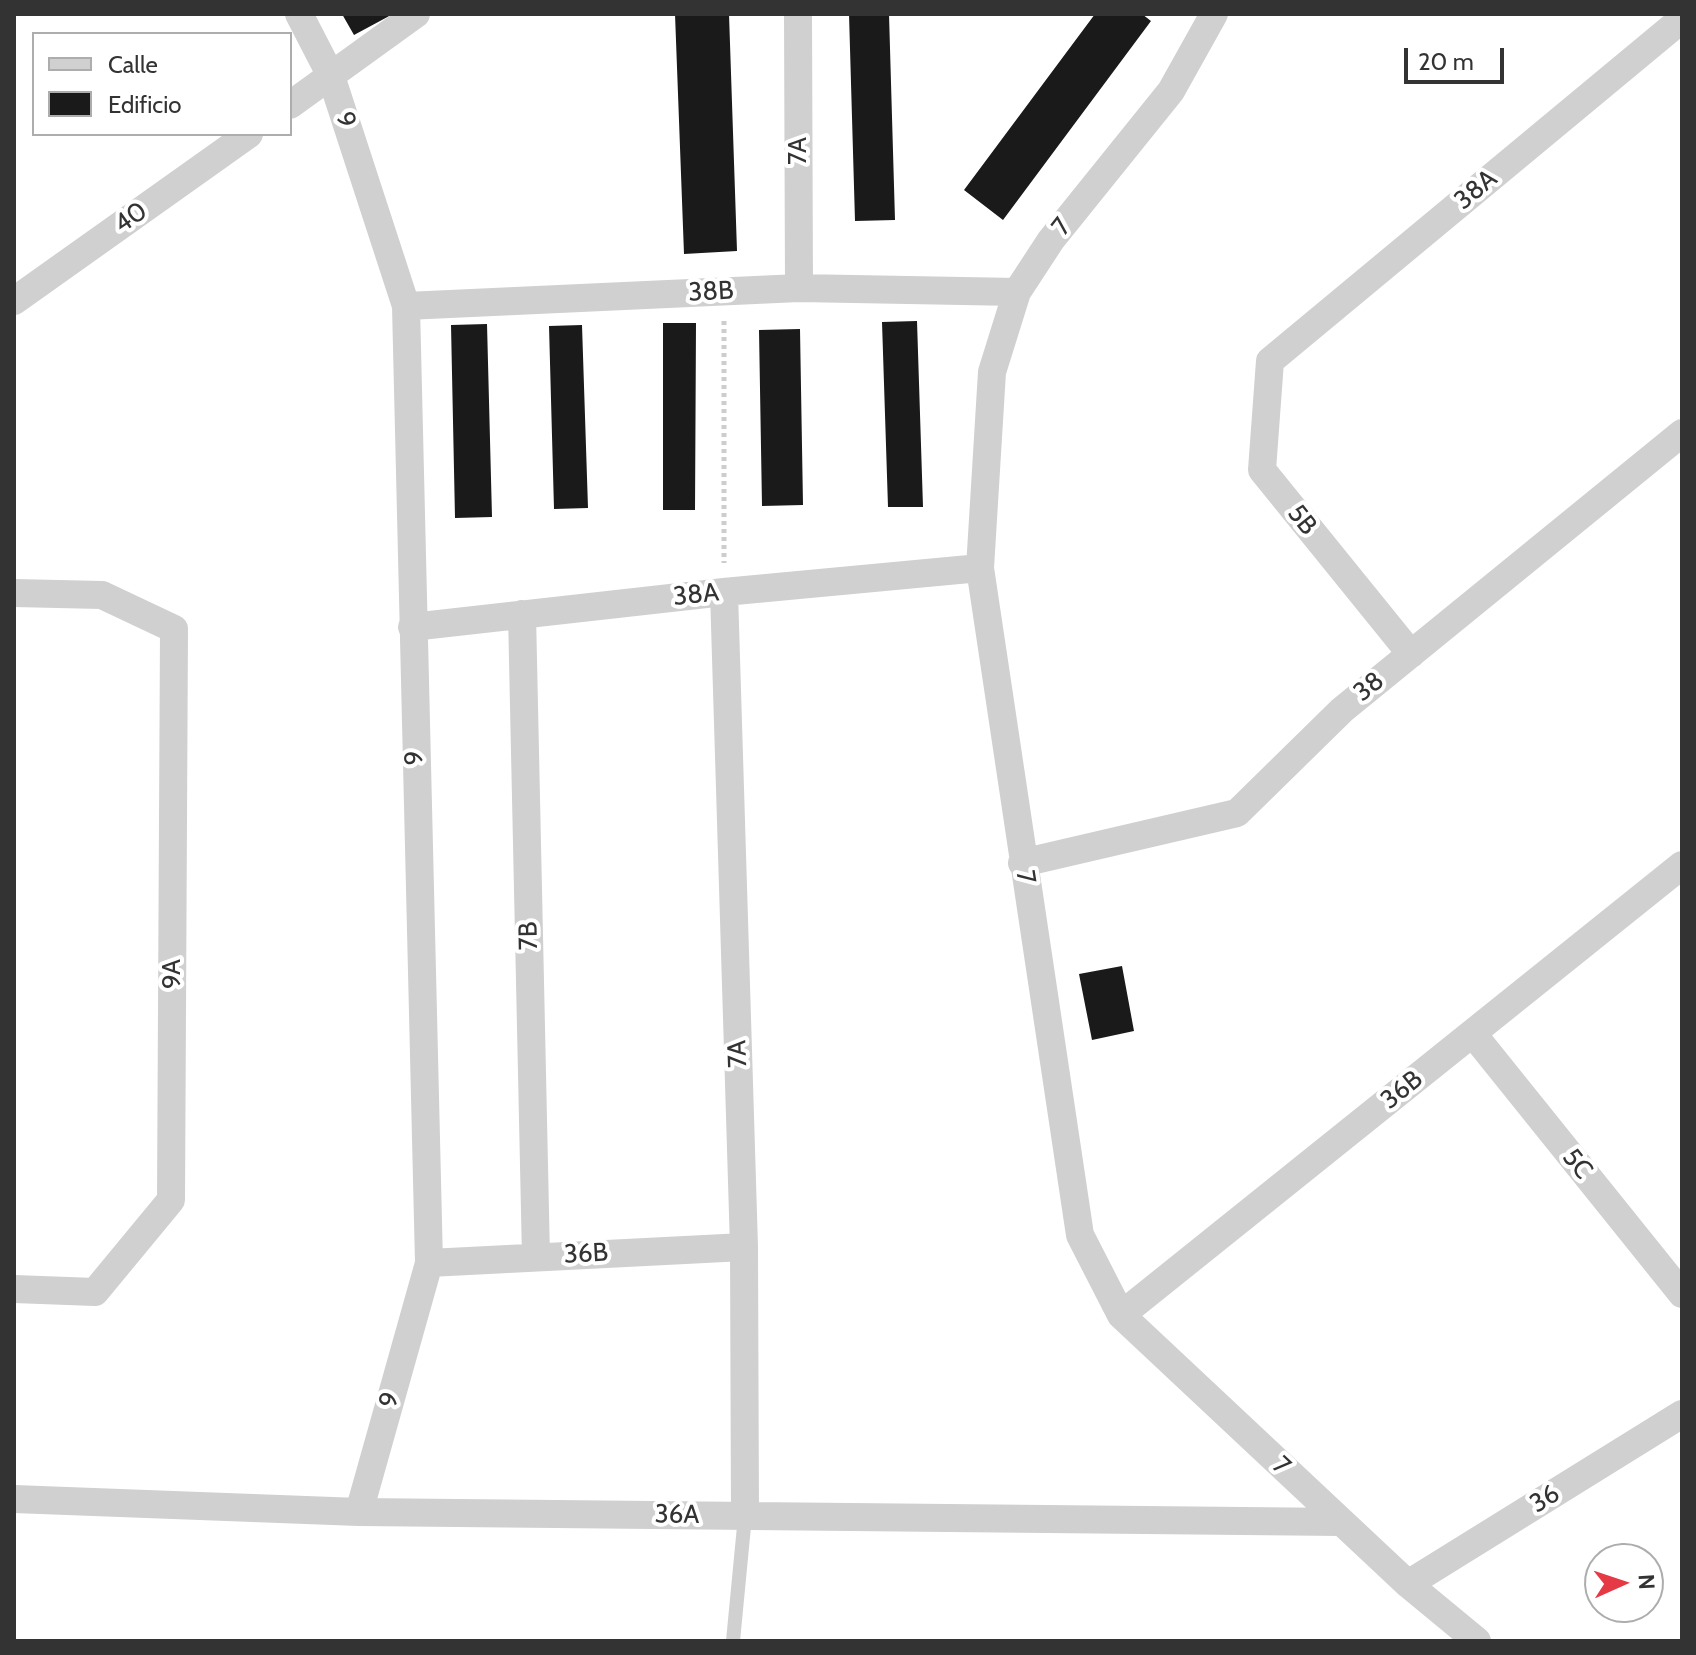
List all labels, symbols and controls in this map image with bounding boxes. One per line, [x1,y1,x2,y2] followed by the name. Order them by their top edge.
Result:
[32,32,292,136] legend
[1408,32,1508,82] scale bar
[1418,47,1474,76] text: 20 m
[108,50,158,79] text: Calle
[108,90,182,119] text: Edificio
[328,108,362,132] street label: 9
[782,137,814,165] street label: 7A
[1448,163,1504,217] street label: 38A
[108,196,154,240] street label: 40
[1046,212,1078,242] street label: 7
[688,275,734,309] street label: 38B
[1281,499,1323,541] street label: 5B
[672,577,720,613] street label: 38A
[1348,665,1390,709] street label: 38
[399,750,431,766] street label: 9
[1009,868,1041,886] street label: 7
[513,921,545,951] street label: 7B
[156,959,188,989] street label: 9A
[722,1040,754,1068] street label: 7A
[1375,1064,1429,1116] street label: 36B
[1555,1142,1599,1186] street label: 5C
[563,1237,609,1271] street label: 36B
[373,1389,407,1411] street label: 9
[1266,1450,1296,1482] street label: 7
[1525,1478,1565,1520] street label: 36
[654,1499,700,1531] street label: 36A
[1584,1543,1664,1623] north arrow
[1633,1573,1660,1590] text: N

